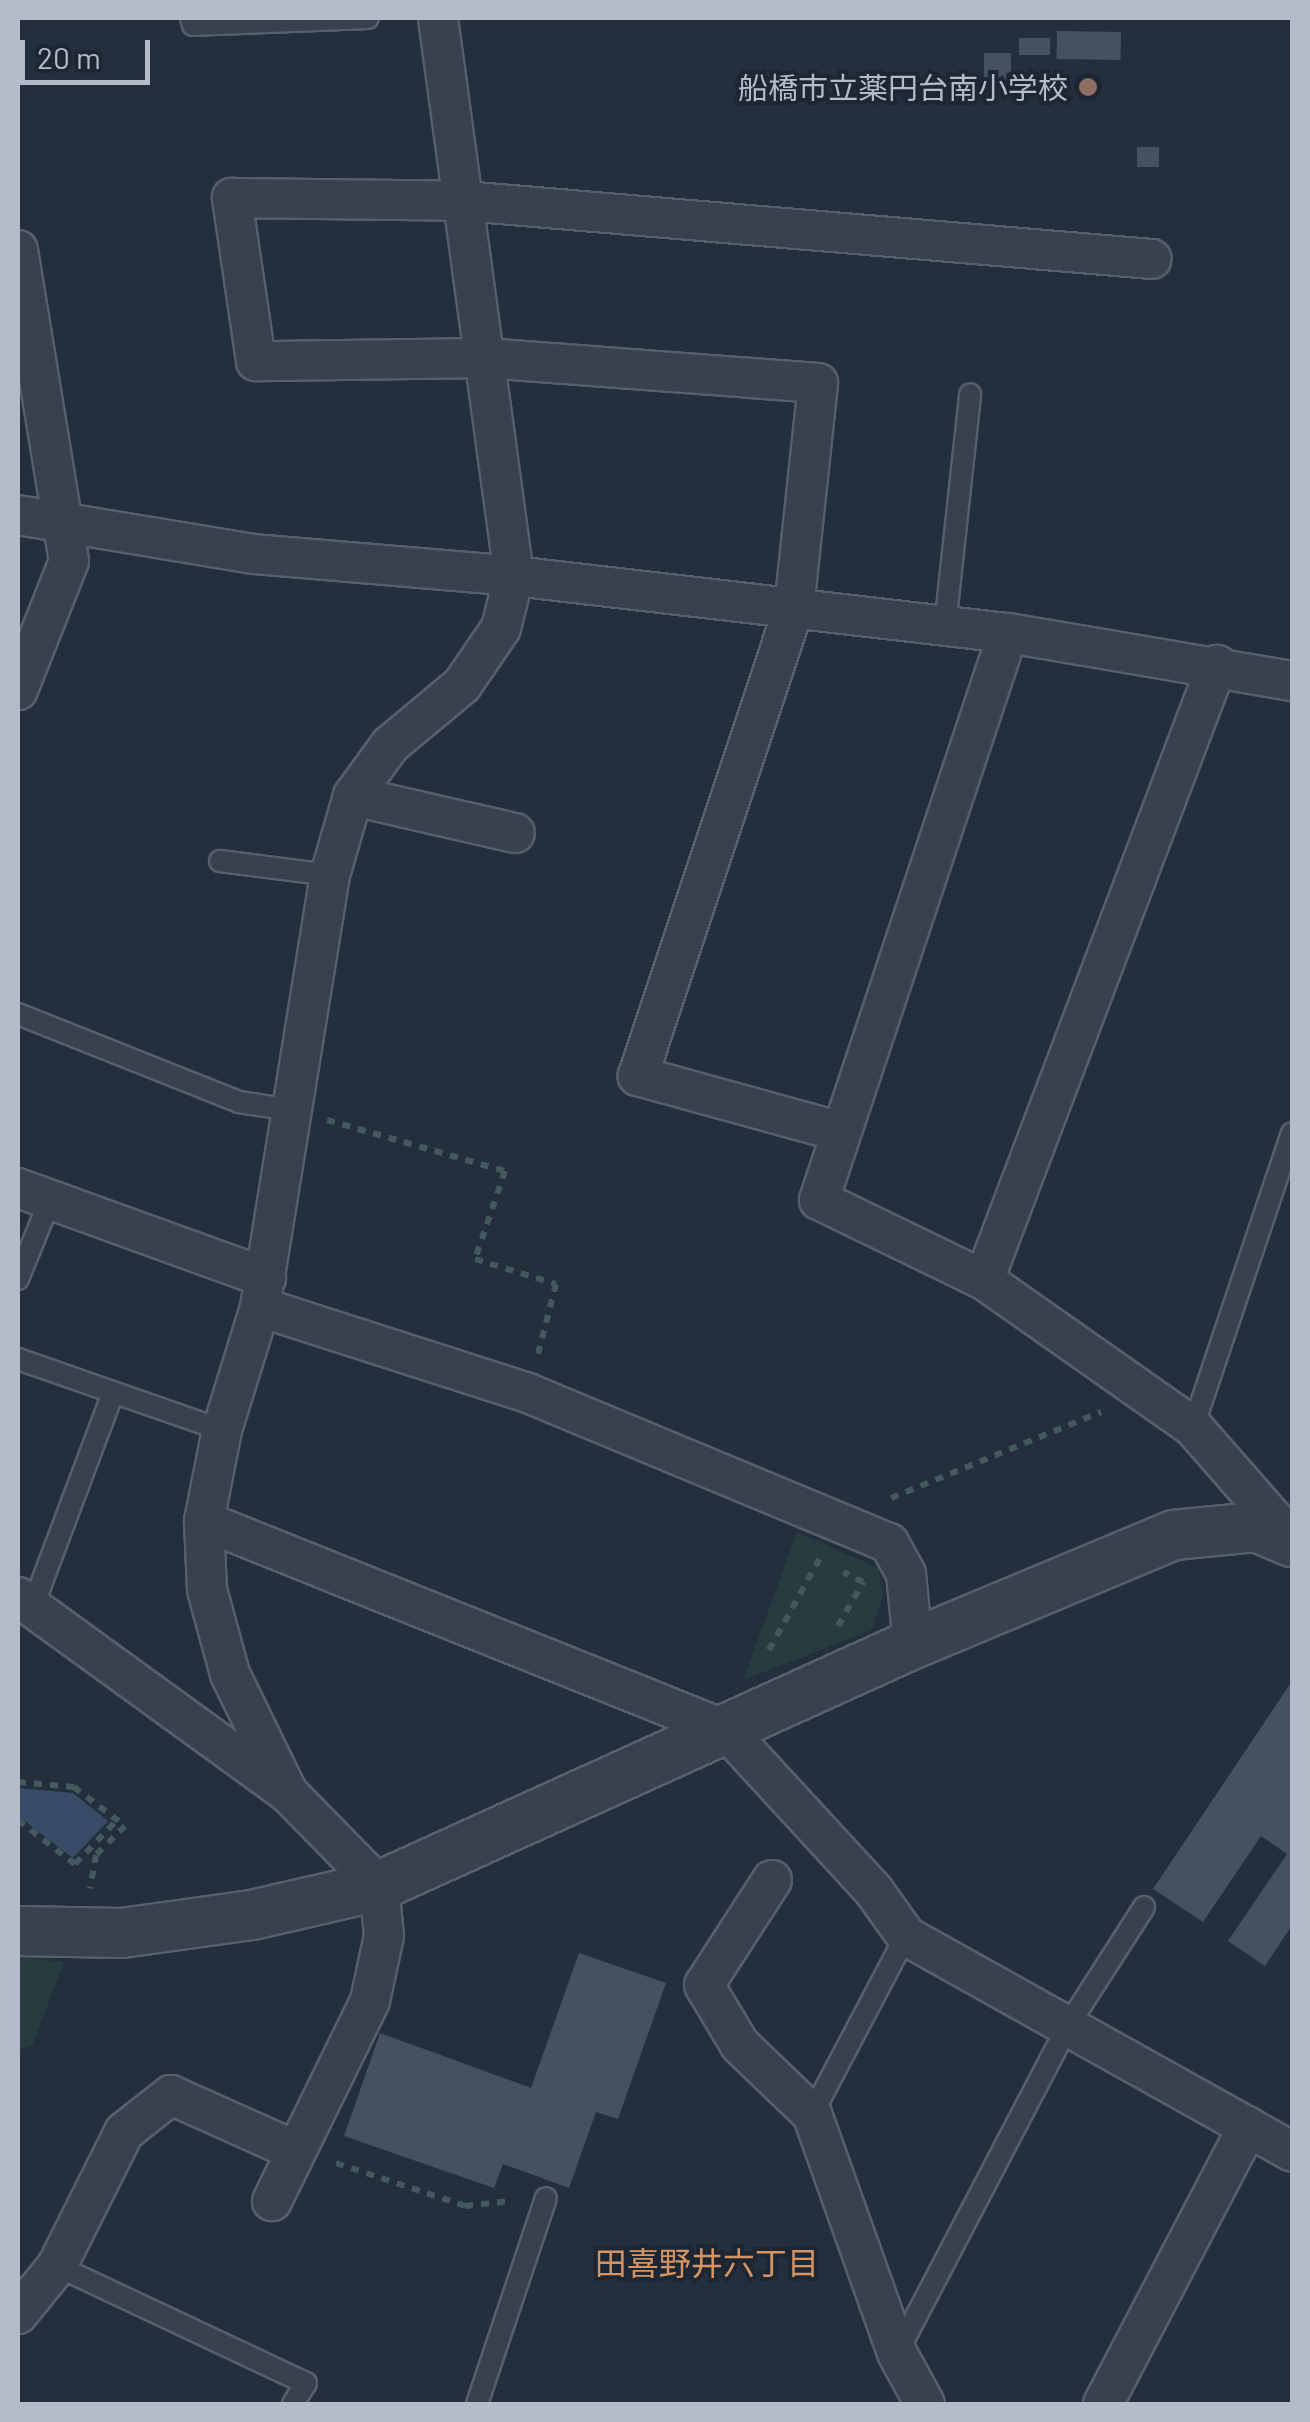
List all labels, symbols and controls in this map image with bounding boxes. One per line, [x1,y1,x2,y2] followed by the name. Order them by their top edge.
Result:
[25,20,155,82] scale bar
[37,39,101,75] text: 20 m
[738,69,1068,105] place label: 船橋市立薬円台南小学校
[1077,76,1099,98] marker: 船橋市立薬円台南小学校
[595,2243,819,2281] district label: 田喜野井六丁目

